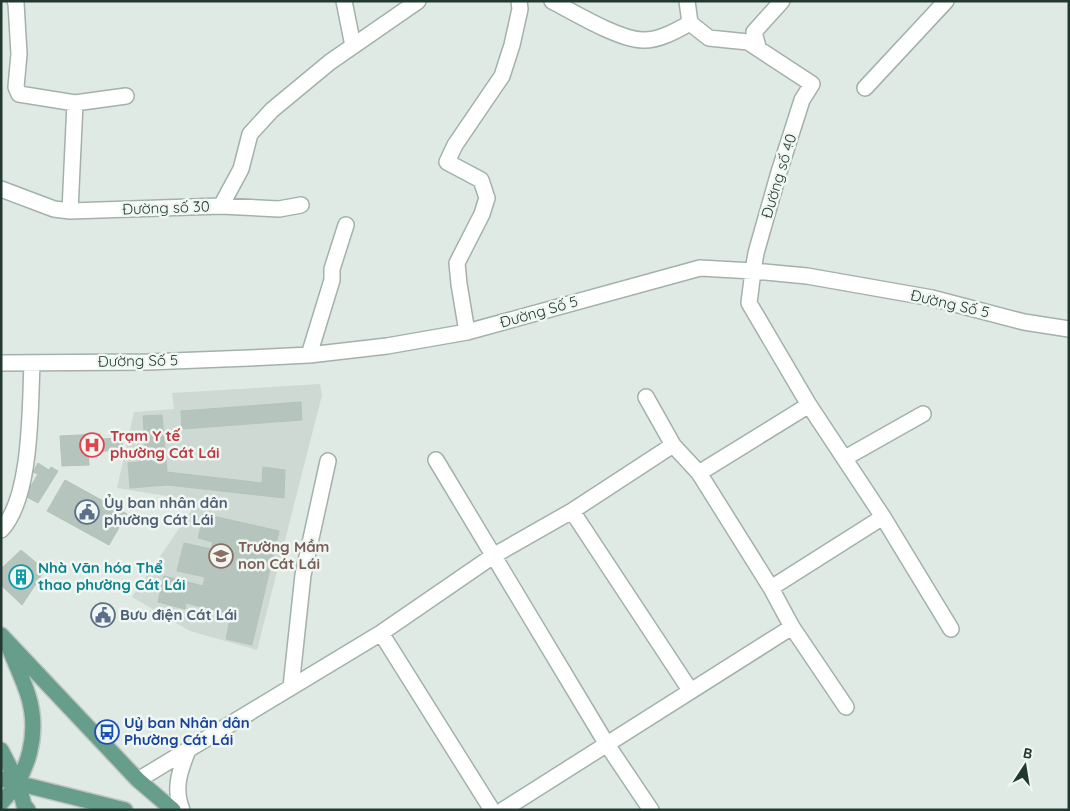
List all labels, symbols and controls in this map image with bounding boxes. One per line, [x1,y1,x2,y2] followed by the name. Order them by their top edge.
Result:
[757,131,800,220] street label: Đường số 40
[122,196,210,219] street label: Đường số 30
[909,285,991,322] street label: Đường Số 5
[498,291,580,332] street label: Đường Số 5
[98,350,178,371] street label: Đường Số 5
[110,426,220,462] place label: Trạm Y tế phường Cát Lái
[79,432,105,458] hospital icon: Trạm Y tế phường Cát Lái
[104,493,228,529] place label: Ủy ban nhân dân phường Cát Lái
[74,499,100,525] public building icon: Ủy ban nhân dân phường Cát Lái
[238,537,329,573] place label: Trường Mầm non Cát Lái
[208,543,234,569] school or university icon: Trường Mầm non Cát Lái
[38,558,186,594] place label: Nhà Văn hóa Thể thao phường Cát Lái
[8,564,34,590] building icon: Nhà Văn hóa Thể thao phường Cát Lái
[90,602,116,628] public building icon: Bưu điện Cát Lái
[120,605,237,624] place label: Bưu điện Cát Lái
[124,713,250,749] place label: Uỷ ban Nhân dân Phường Cát Lái
[94,719,120,745] bus stop icon: Uỷ ban Nhân dân Phường Cát Lái
[1000,741,1050,791] north arrow
[1021,744,1034,763] text: B

